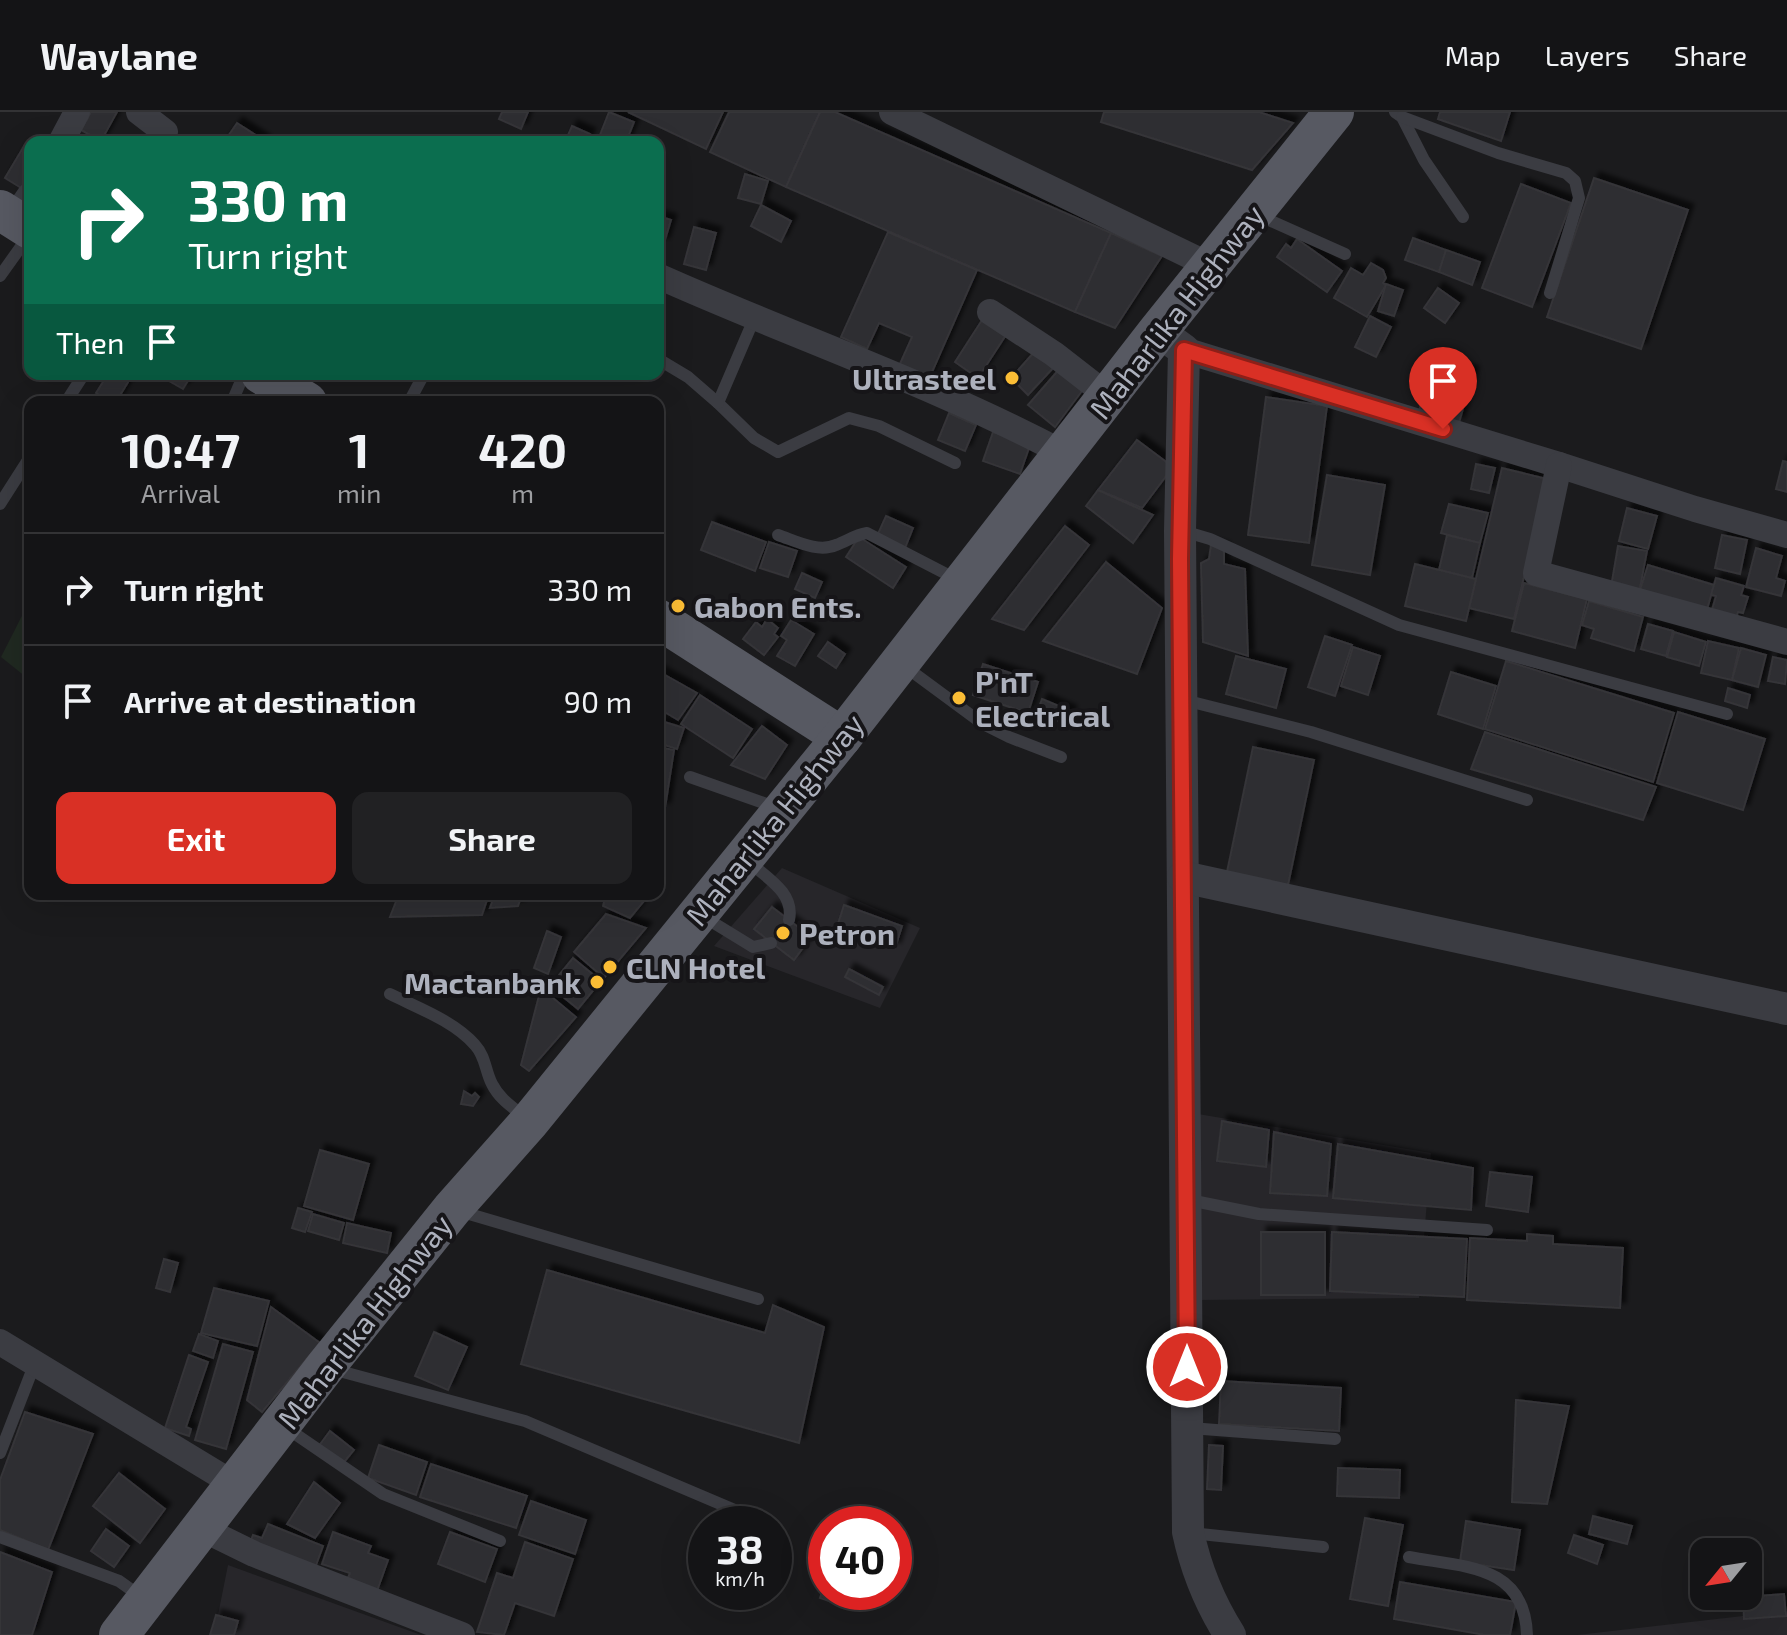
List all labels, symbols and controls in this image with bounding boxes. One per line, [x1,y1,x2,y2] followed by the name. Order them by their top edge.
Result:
[40,32,198,78] text: Waylane
[1445,38,1501,72] text: Map
[1545,38,1630,72] text: Layers
[1674,38,1747,72] text: Share
[188,165,348,232] text: 330 m
[56,168,160,272] icon: right
[1081,197,1271,425] street label: Maharlika Highway
[188,233,348,276] text: Turn right
[140,320,184,364] icon: arrive
[56,324,124,360] text: Then
[1409,347,1477,429] pin
[1421,359,1465,403] icon: arrive
[852,360,996,396] place label: Ultrasteel
[1003,369,1021,387] marker: Ultrasteel
[121,420,240,478] text: 10:47
[349,420,370,478] text: 1
[478,420,567,478] text: 420
[141,477,220,508] text: Arrival
[337,477,381,508] text: min
[511,477,534,508] text: m
[56,567,100,611] icon: right
[124,571,264,607] text: Turn right
[548,571,632,607] text: 330 m
[694,588,862,624] place label: Gabon Ents.
[669,597,687,615] marker: Gabon Ents.
[975,663,1110,733] place label: P'nT Electrical
[56,679,100,723] icon: arrive
[124,683,416,719] text: Arrive at destination
[564,683,632,719] text: 90 m
[950,689,968,707] marker: P'nT Electrical
[678,706,871,932] street label: Maharlika Highway
[56,792,336,884] button: Exit
[352,792,632,884] button: Share
[799,915,895,951] place label: Petron
[774,924,792,942] marker: Petron
[626,949,765,985] place label: CLN Hotel
[601,958,619,976] marker: CLN Hotel
[404,964,581,1000] place label: Mactanbank
[588,973,606,991] marker: Mactanbank
[269,1207,459,1435] street label: Maharlika Highway
[1145,1325,1229,1409] position arrow
[808,1506,912,1610] speed limit sign: 40
[716,1524,764,1572] text: 38
[1690,1538,1762,1610] north arrow
[1690,1538,1762,1610] map controls
[715,1566,765,1590] text: km/h

